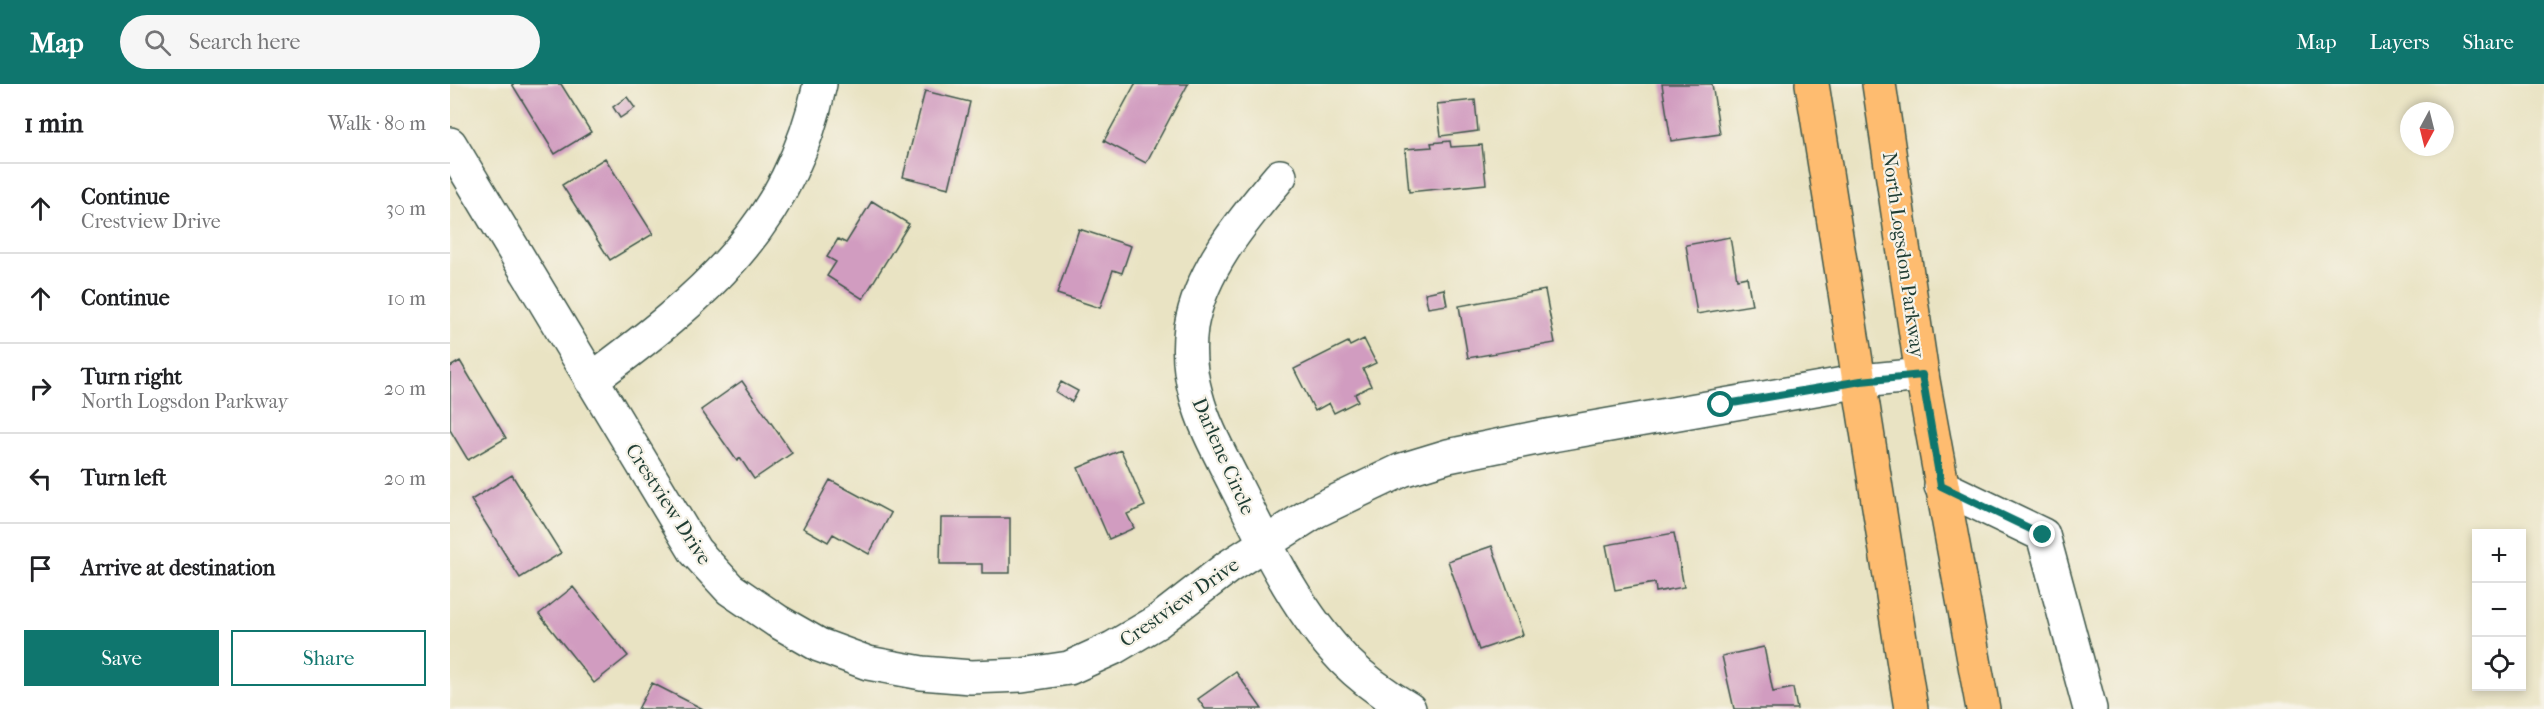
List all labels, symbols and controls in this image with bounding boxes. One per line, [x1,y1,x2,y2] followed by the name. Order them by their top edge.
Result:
[120,15,540,69] search box
[30,26,84,59] text: Map
[141,26,174,59] icon: search
[189,29,300,55] text: Search here
[2296,30,2337,54] text: Map
[2370,30,2429,54] text: Layers
[2462,30,2514,54] text: Share
[2400,102,2454,156] north arrow
[24,108,83,139] text: 1 min
[328,112,426,135] text: Walk · 80 m
[1878,151,1930,361] street label: North Logsdon Parkway
[81,184,170,210] text: Continue
[24,192,57,225] icon: ahead
[386,197,426,220] text: 30 m
[81,210,221,233] text: Crestview Drive
[24,282,57,315] icon: ahead
[81,285,170,311] text: Continue
[387,287,426,310] text: 10 m
[81,364,182,390] text: Turn right
[24,372,57,405] icon: right
[384,377,426,400] text: 20 m
[81,390,288,413] text: North Logsdon Parkway
[1707,391,1733,417] route start
[1188,394,1260,518] street label: Darlene Circle
[621,439,716,569] street label: Crestview Drive
[24,462,57,495] icon: left
[81,465,167,491] text: Turn left
[384,467,426,490] text: 20 m
[2029,521,2055,547] route end
[2472,529,2526,691] map controls
[2472,529,2526,583] button: +
[24,552,57,585] icon: arrive
[1115,553,1243,652] street label: Crestview Drive
[81,555,275,581] text: Arrive at destination
[2472,583,2526,637] button: −
[24,630,219,686] button: Save
[231,630,426,686] button: Share
[2472,637,2526,691] button: locate

